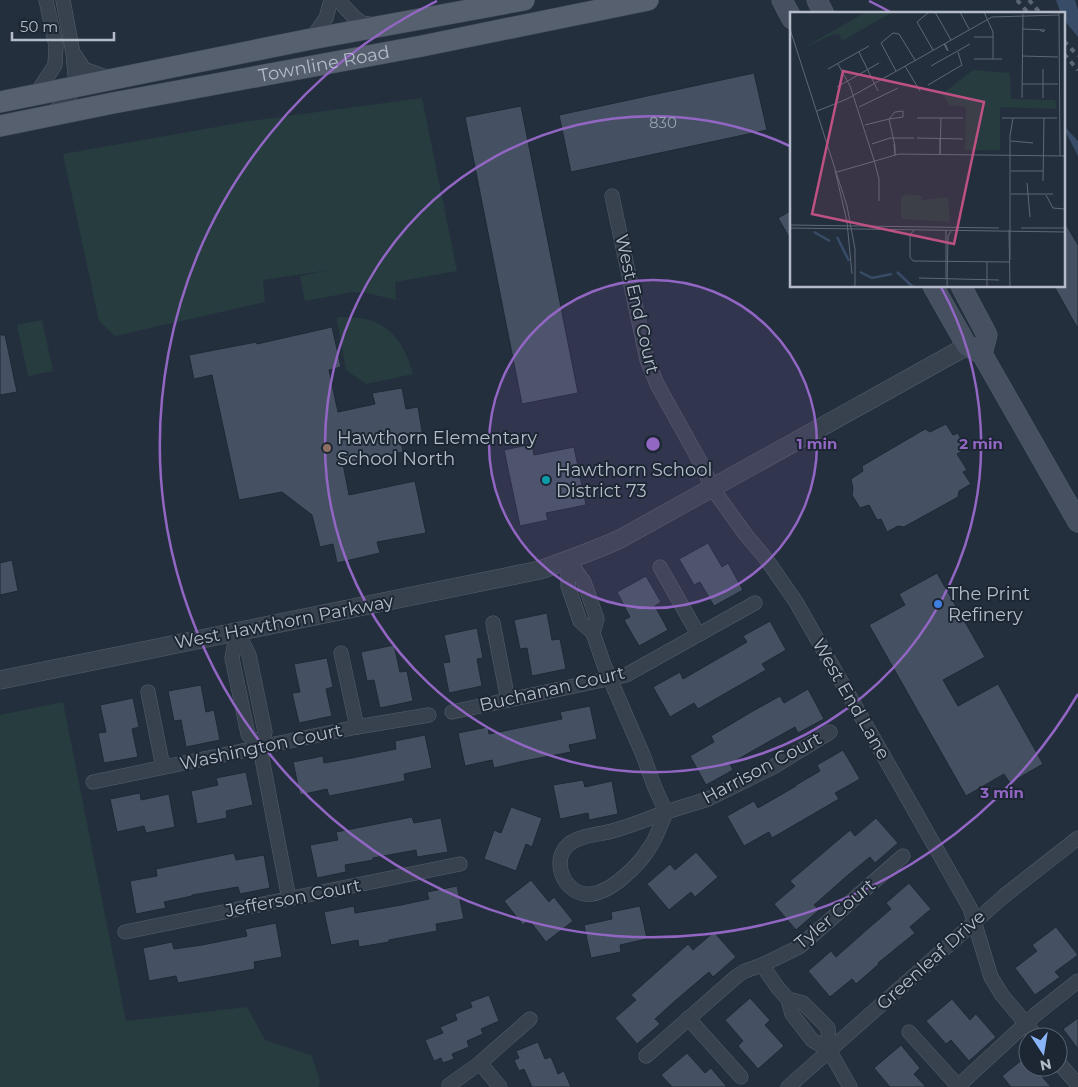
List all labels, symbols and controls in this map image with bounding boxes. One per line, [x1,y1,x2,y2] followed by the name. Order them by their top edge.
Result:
[12,10,115,42] scale bar
[790,12,1066,288] inset map
[20,17,58,36] text: 50 m
[257,41,391,87] street label: Townline Road
[649,113,677,132] house number: 830
[610,232,664,376] street label: West End Court
[337,427,537,470] place label: Hawthorn Elementary School North
[797,434,837,453] text: 1 min
[959,434,1003,453] text: 2 min
[644,435,662,453] centre of rings
[321,442,333,454] marker: Hawthorn Elementary School North
[556,459,712,502] place label: Hawthorn School District 73
[540,474,552,486] marker: Hawthorn School District 73
[948,583,1030,626] place label: The Print Refinery
[173,590,396,654] street label: West Hawthorn Parkway
[932,598,944,610] marker: The Print Refinery
[807,635,895,764] street label: West End Lane
[477,662,627,716] street label: Buchanan Court
[178,719,344,775] street label: Washington Court
[699,727,825,809] street label: Harrison Court
[979,783,1024,802] text: 3 min
[222,874,363,922] street label: Jefferson Court
[790,874,880,954] street label: Tyler Court
[872,905,990,1015] street label: Greenleaf Drive
[1018,1027,1068,1077] north arrow
[1038,1055,1053,1075] text: N

